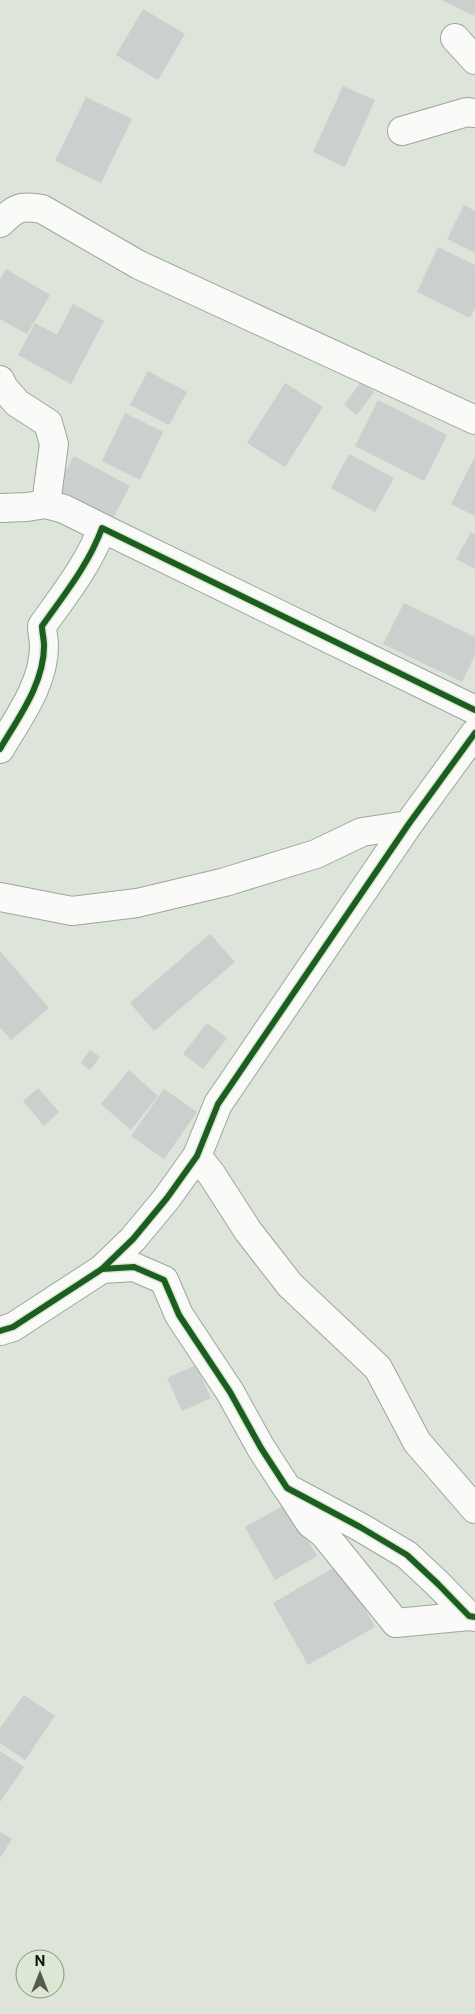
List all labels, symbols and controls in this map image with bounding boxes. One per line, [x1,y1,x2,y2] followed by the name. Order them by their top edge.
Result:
[15,1949,65,1999] north arrow
[35,1953,45,1969] text: N

